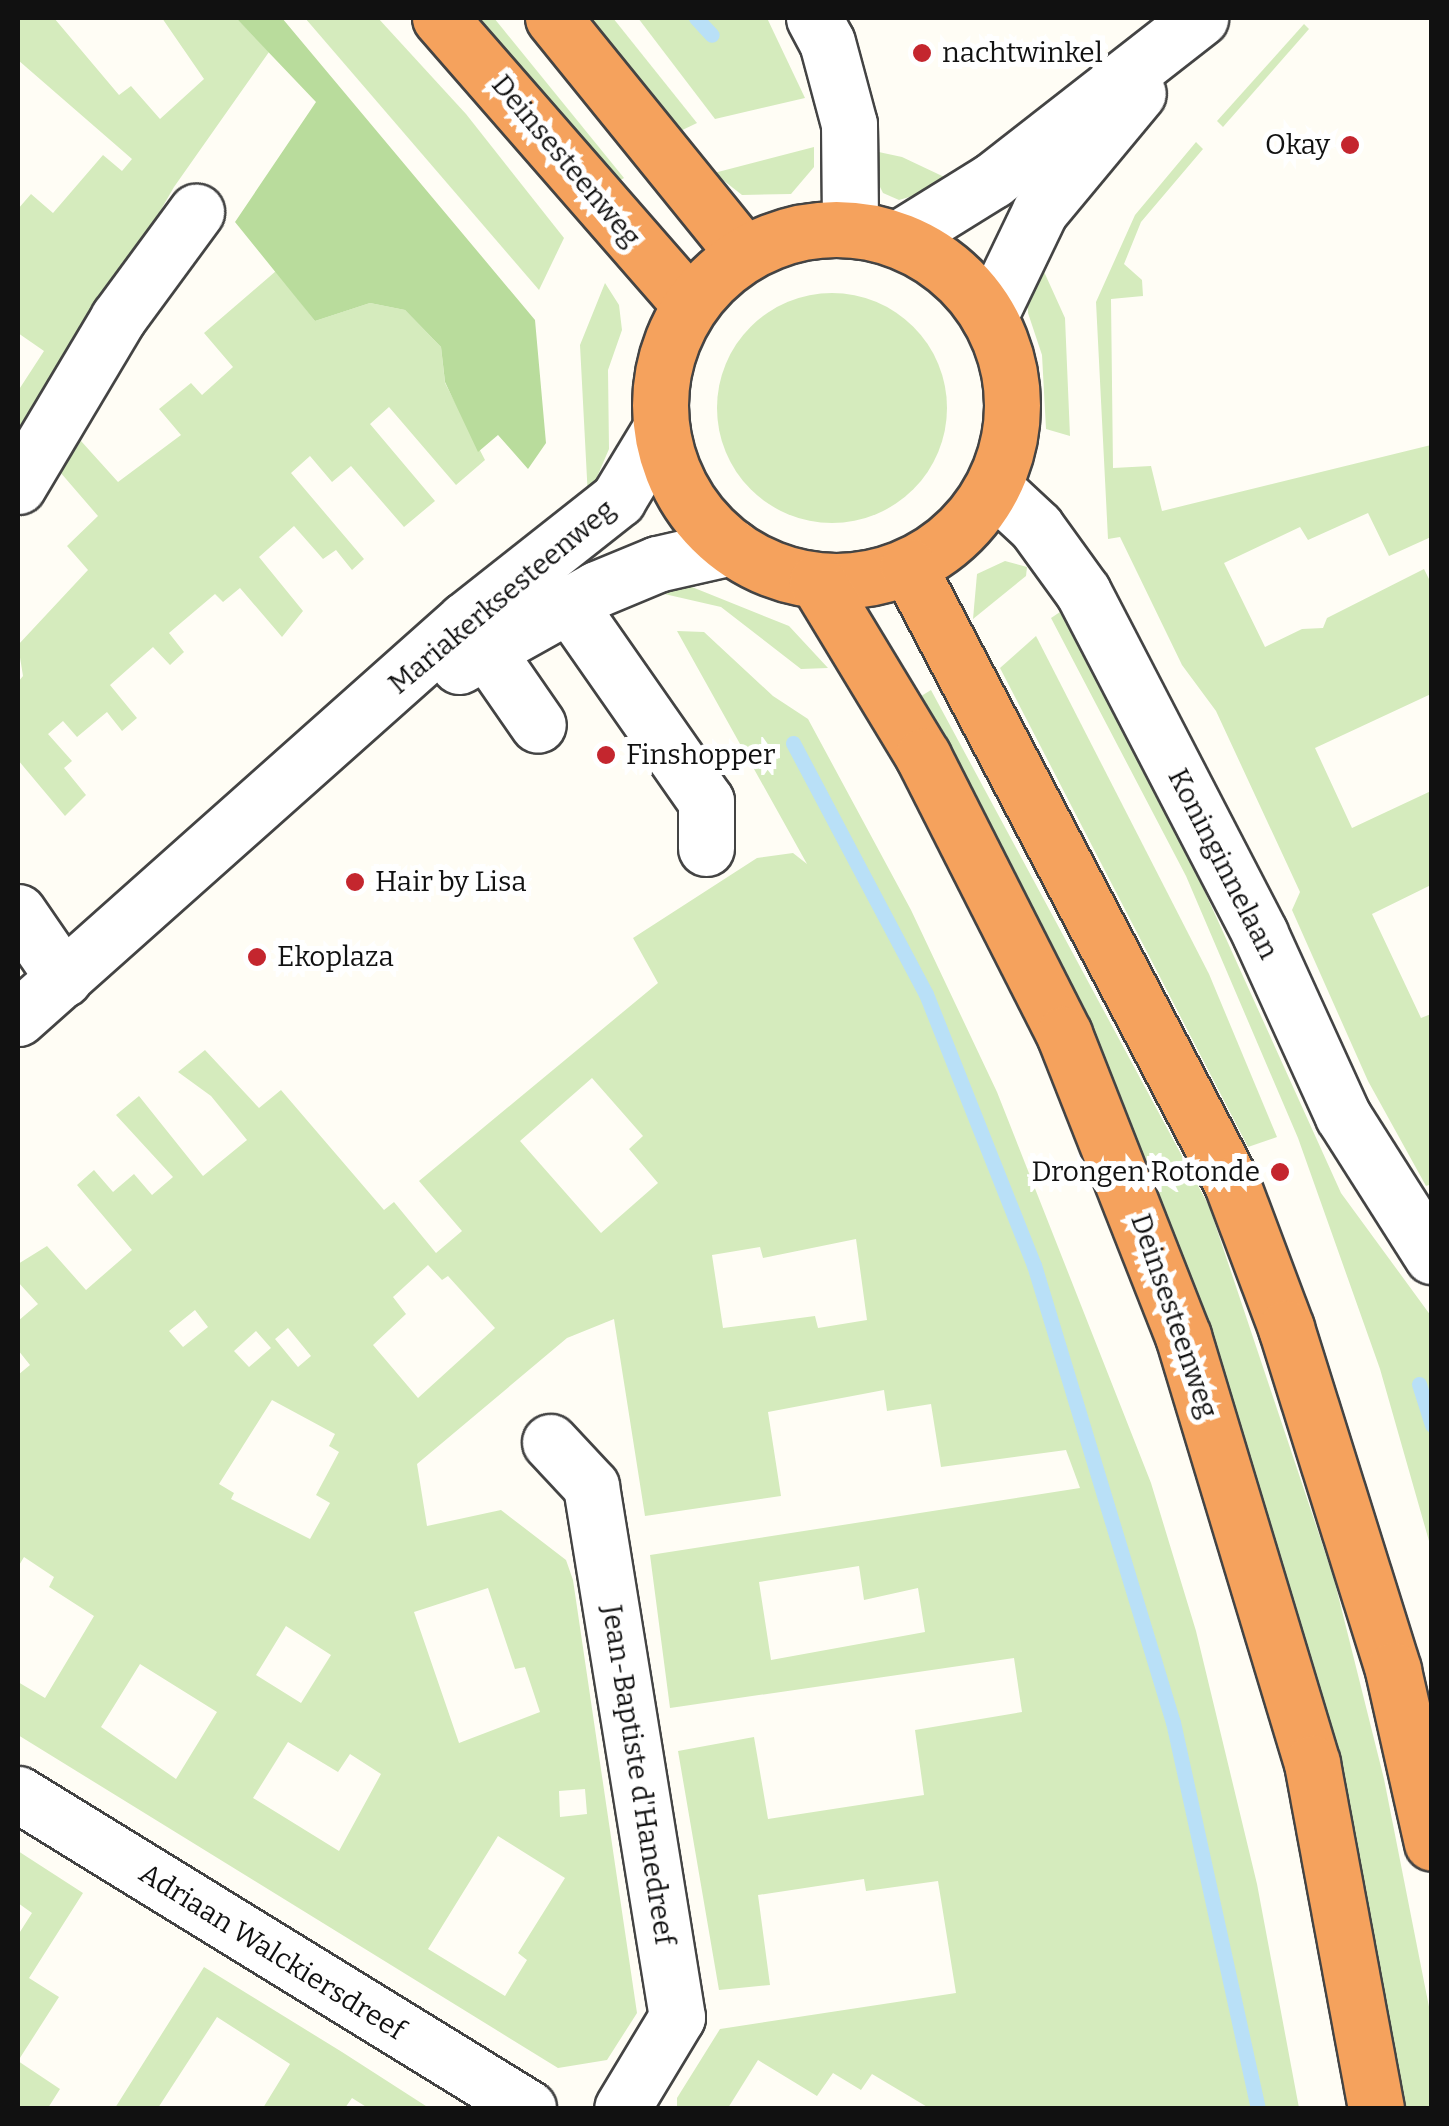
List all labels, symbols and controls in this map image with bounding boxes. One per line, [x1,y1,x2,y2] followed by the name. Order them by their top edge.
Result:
[942,36,1103,70] place label: nachtwinkel
[911,42,933,64] marker: nachtwinkel
[484,68,648,254] street label: Deinsesteenweg
[1265,128,1330,162] place label: Okay
[1339,134,1361,156] marker: Okay
[382,493,622,701] street label: Mariakerksesteenweg
[626,738,775,772] place label: Finshopper
[595,744,617,766] marker: Finshopper
[1161,763,1285,965] street label: Koninginnelaan
[375,865,527,899] place label: Hair by Lisa
[344,871,366,893] marker: Hair by Lisa
[277,940,394,974] place label: Ekoplaza
[246,946,268,968] marker: Ekoplaza
[1031,1155,1260,1189] place label: Drongen Rotonde
[1269,1161,1291,1183] marker: Drongen Rotonde
[1123,1210,1225,1422] street label: Deinsesteenweg
[595,1603,681,1947] street label: Jean-Baptiste d'Hanedreef
[133,1857,411,2047] street label: Adriaan Walckiersdreef

